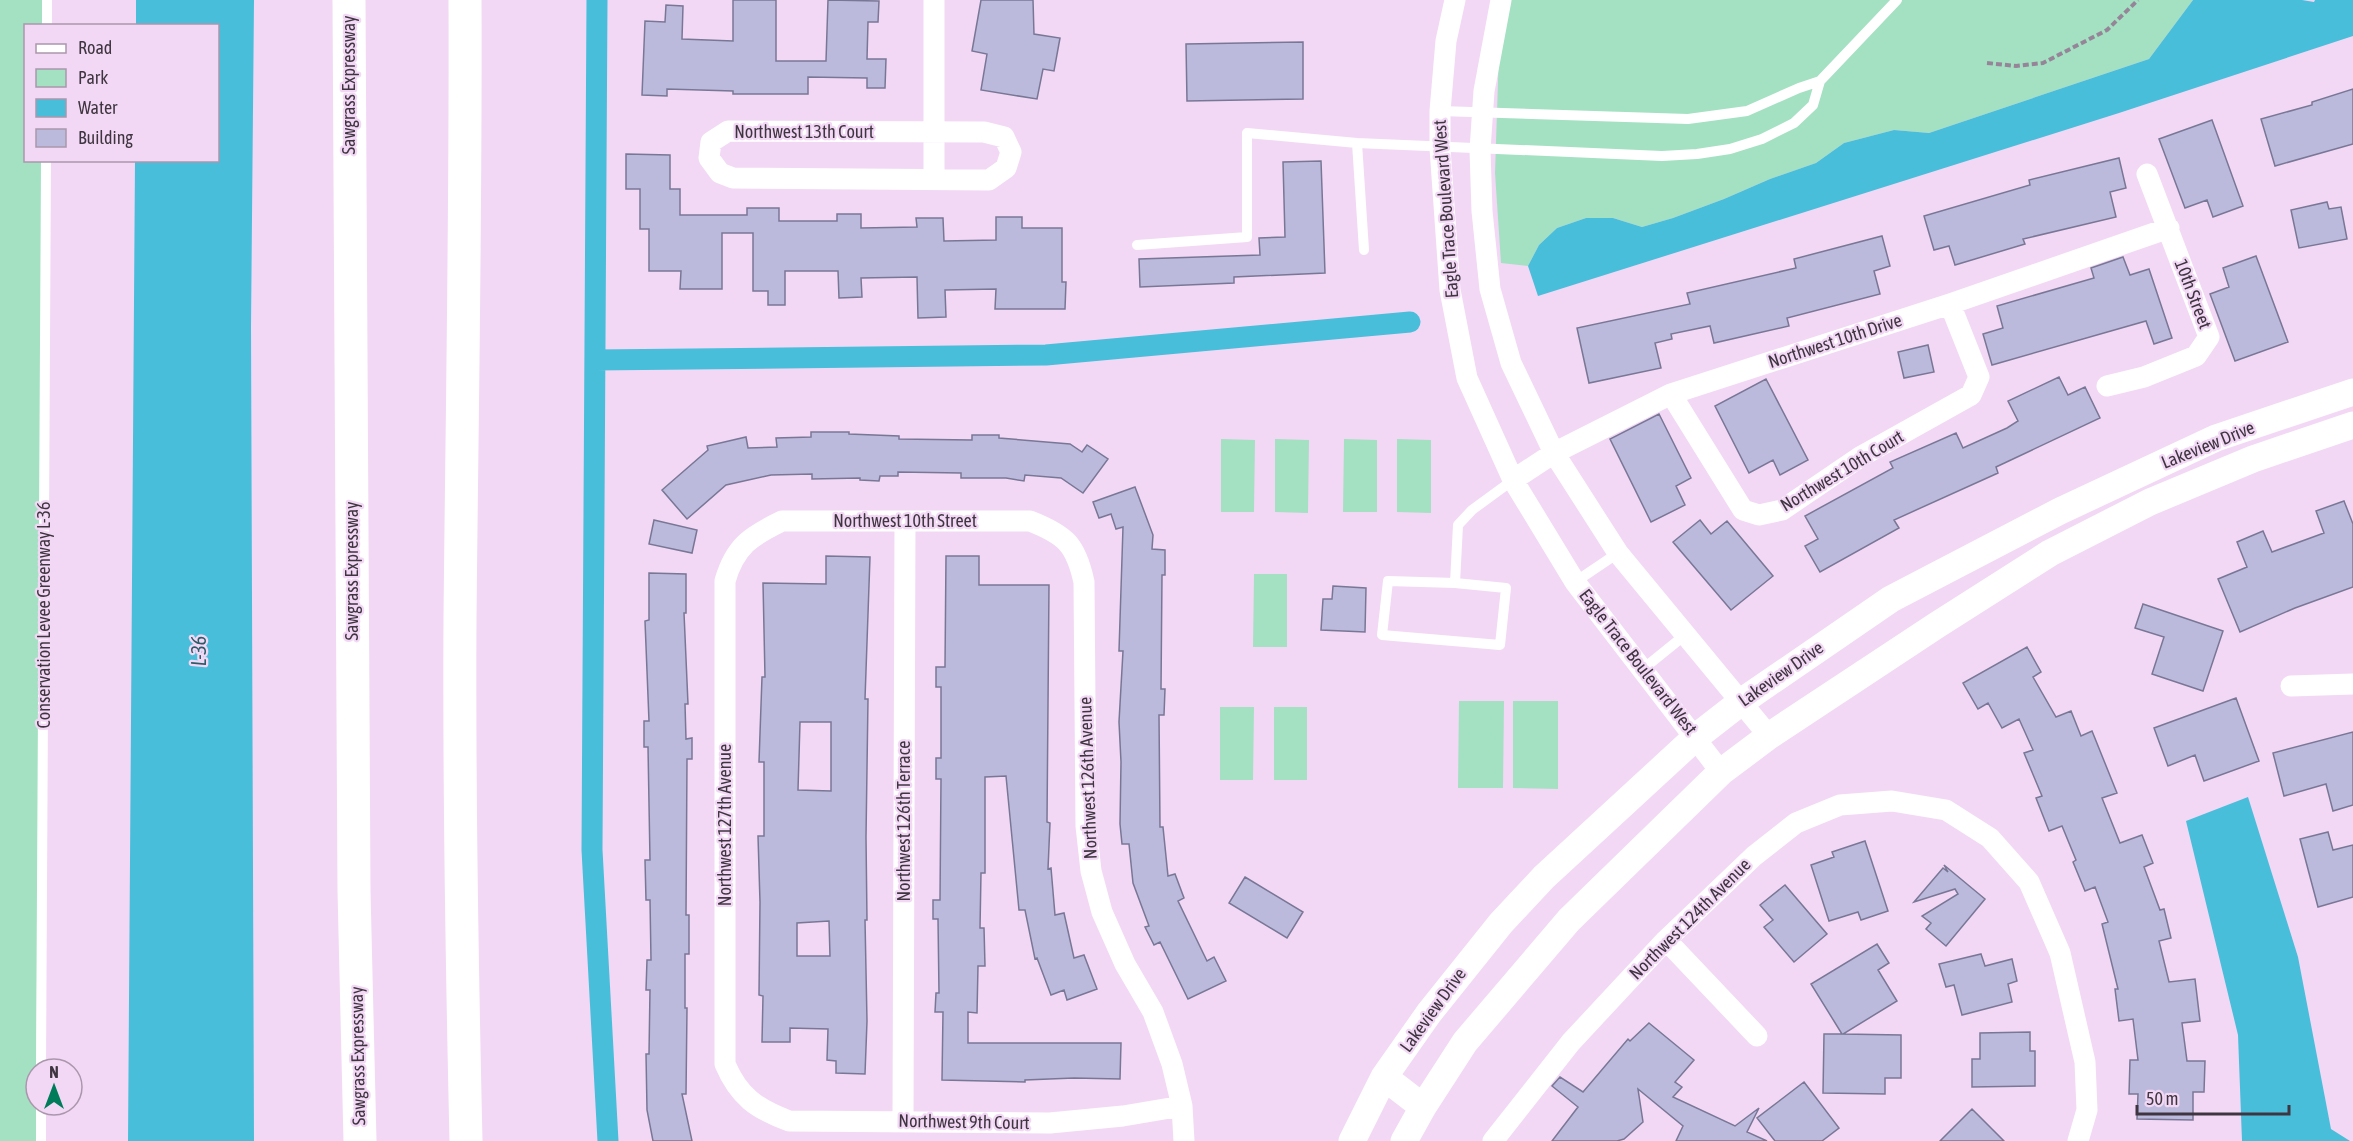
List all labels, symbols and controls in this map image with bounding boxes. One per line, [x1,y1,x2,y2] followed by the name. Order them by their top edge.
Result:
[338,16,359,154] street label: Sawgrass Expressway
[24,24,219,162] legend
[78,37,112,58] text: Road
[78,67,108,88] text: Park
[78,97,118,118] text: Water
[1429,119,1462,299] street label: Eagle Trace Boulevard West
[734,121,874,142] street label: Northwest 13th Court
[78,127,133,148] text: Building
[2171,256,2216,332] street label: 10th Street
[1765,309,1904,372] street label: Northwest 10th Drive
[2158,416,2257,473] street label: Lakeview Drive
[1776,426,1907,516] street label: Northwest 10th Court
[33,502,54,728] street label: Conservation Levee Greenway L-36
[341,502,362,640] street label: Sawgrass Expressway
[833,510,977,531] street label: Northwest 10th Street
[1575,585,1702,739] street label: Eagle Trace Boulevard West
[187,636,210,666] water label: L-36
[1734,637,1827,710] street label: Lakeview Drive
[1074,696,1101,860] street label: Northwest 126th Avenue
[893,740,914,902] street label: Northwest 126th Terrace
[714,744,735,906] street label: Northwest 127th Avenue
[1625,854,1755,984] street label: Northwest 124th Avenue
[1395,964,1470,1056] street label: Lakeview Drive
[346,986,369,1126] street label: Sawgrass Expressway
[24,1057,84,1117] north arrow
[49,1063,59,1081] text: N
[2137,1078,2288,1116] scale bar
[2146,1088,2178,1109] text: 50 m
[898,1110,1030,1133] street label: Northwest 9th Court

